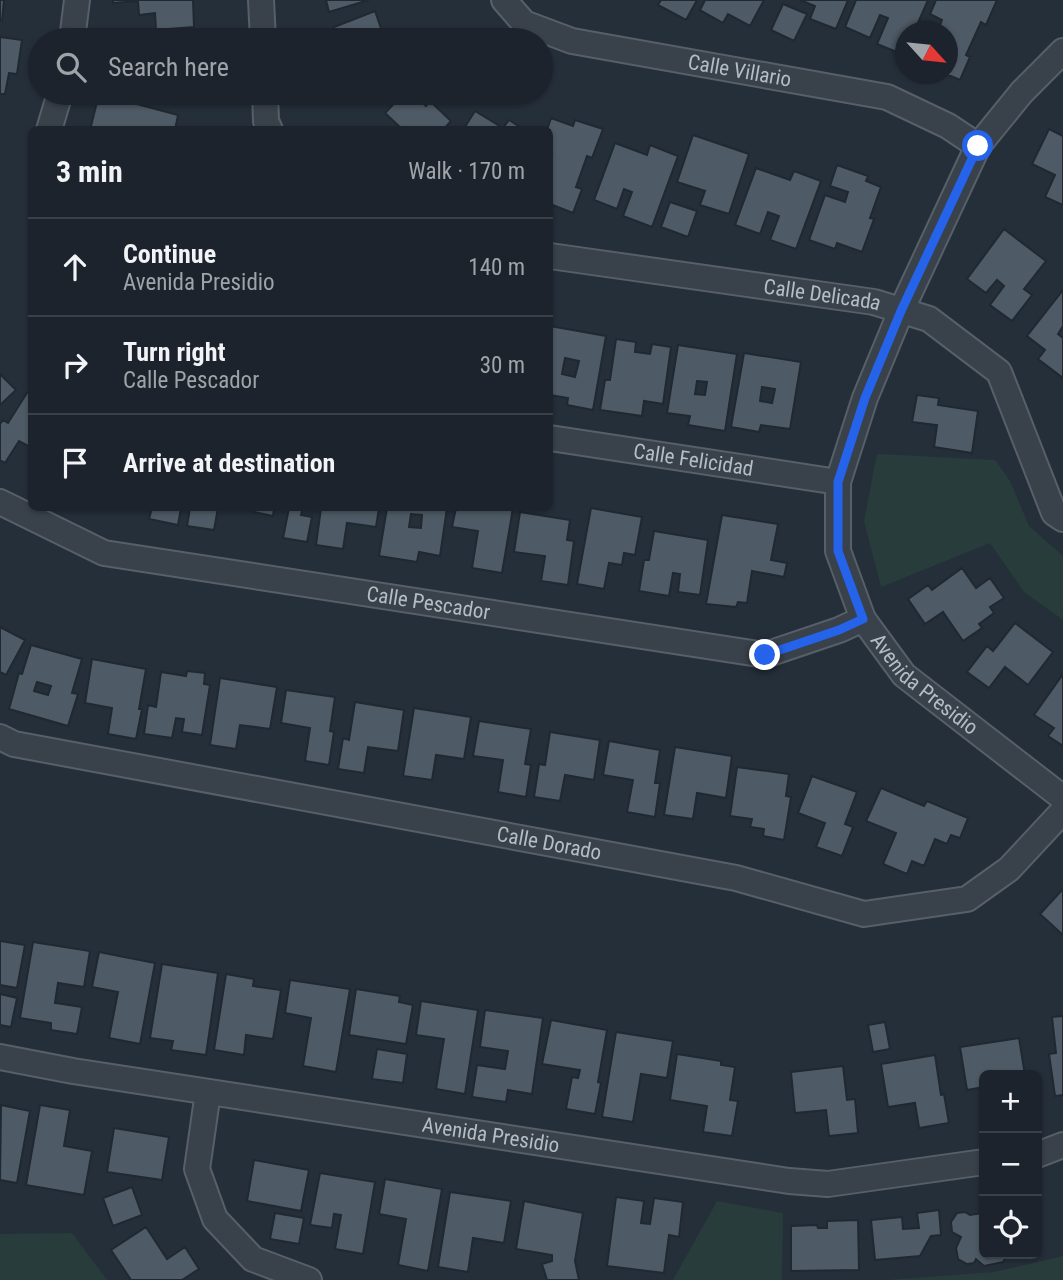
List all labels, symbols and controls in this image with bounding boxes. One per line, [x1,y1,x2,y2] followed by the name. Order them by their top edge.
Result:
[895,21,958,84] north arrow
[28,28,553,105] search box
[52,48,90,86] icon: search
[686,50,793,92] street label: Calle Villario
[108,52,229,82] text: Search here
[962,130,993,161] route start
[56,154,123,189] text: 3 min
[408,158,525,185] text: Walk · 170 m
[123,239,216,269] text: Continue
[56,248,94,286] icon: ahead
[468,254,525,281] text: 140 m
[123,269,275,296] text: Avenida Presidio
[762,274,884,315] street label: Calle Delicada
[123,337,225,367] text: Turn right
[56,346,94,384] icon: right
[480,352,525,379] text: 30 m
[123,367,259,394] text: Calle Pescador
[632,439,755,481] street label: Calle Felicidad
[56,444,94,482] icon: arrive
[123,448,335,478] text: Arrive at destination
[365,582,492,624] street label: Calle Pescador
[866,629,983,740] street label: Avenida Presidio
[749,639,780,670] route end
[495,822,603,865] street label: Calle Dorado
[979,1070,1042,1259] map controls
[979,1070,1042,1133] button: +
[420,1113,561,1158] street label: Avenida Presidio
[979,1133,1042,1196] button: −
[979,1196,1042,1259] button: locate

